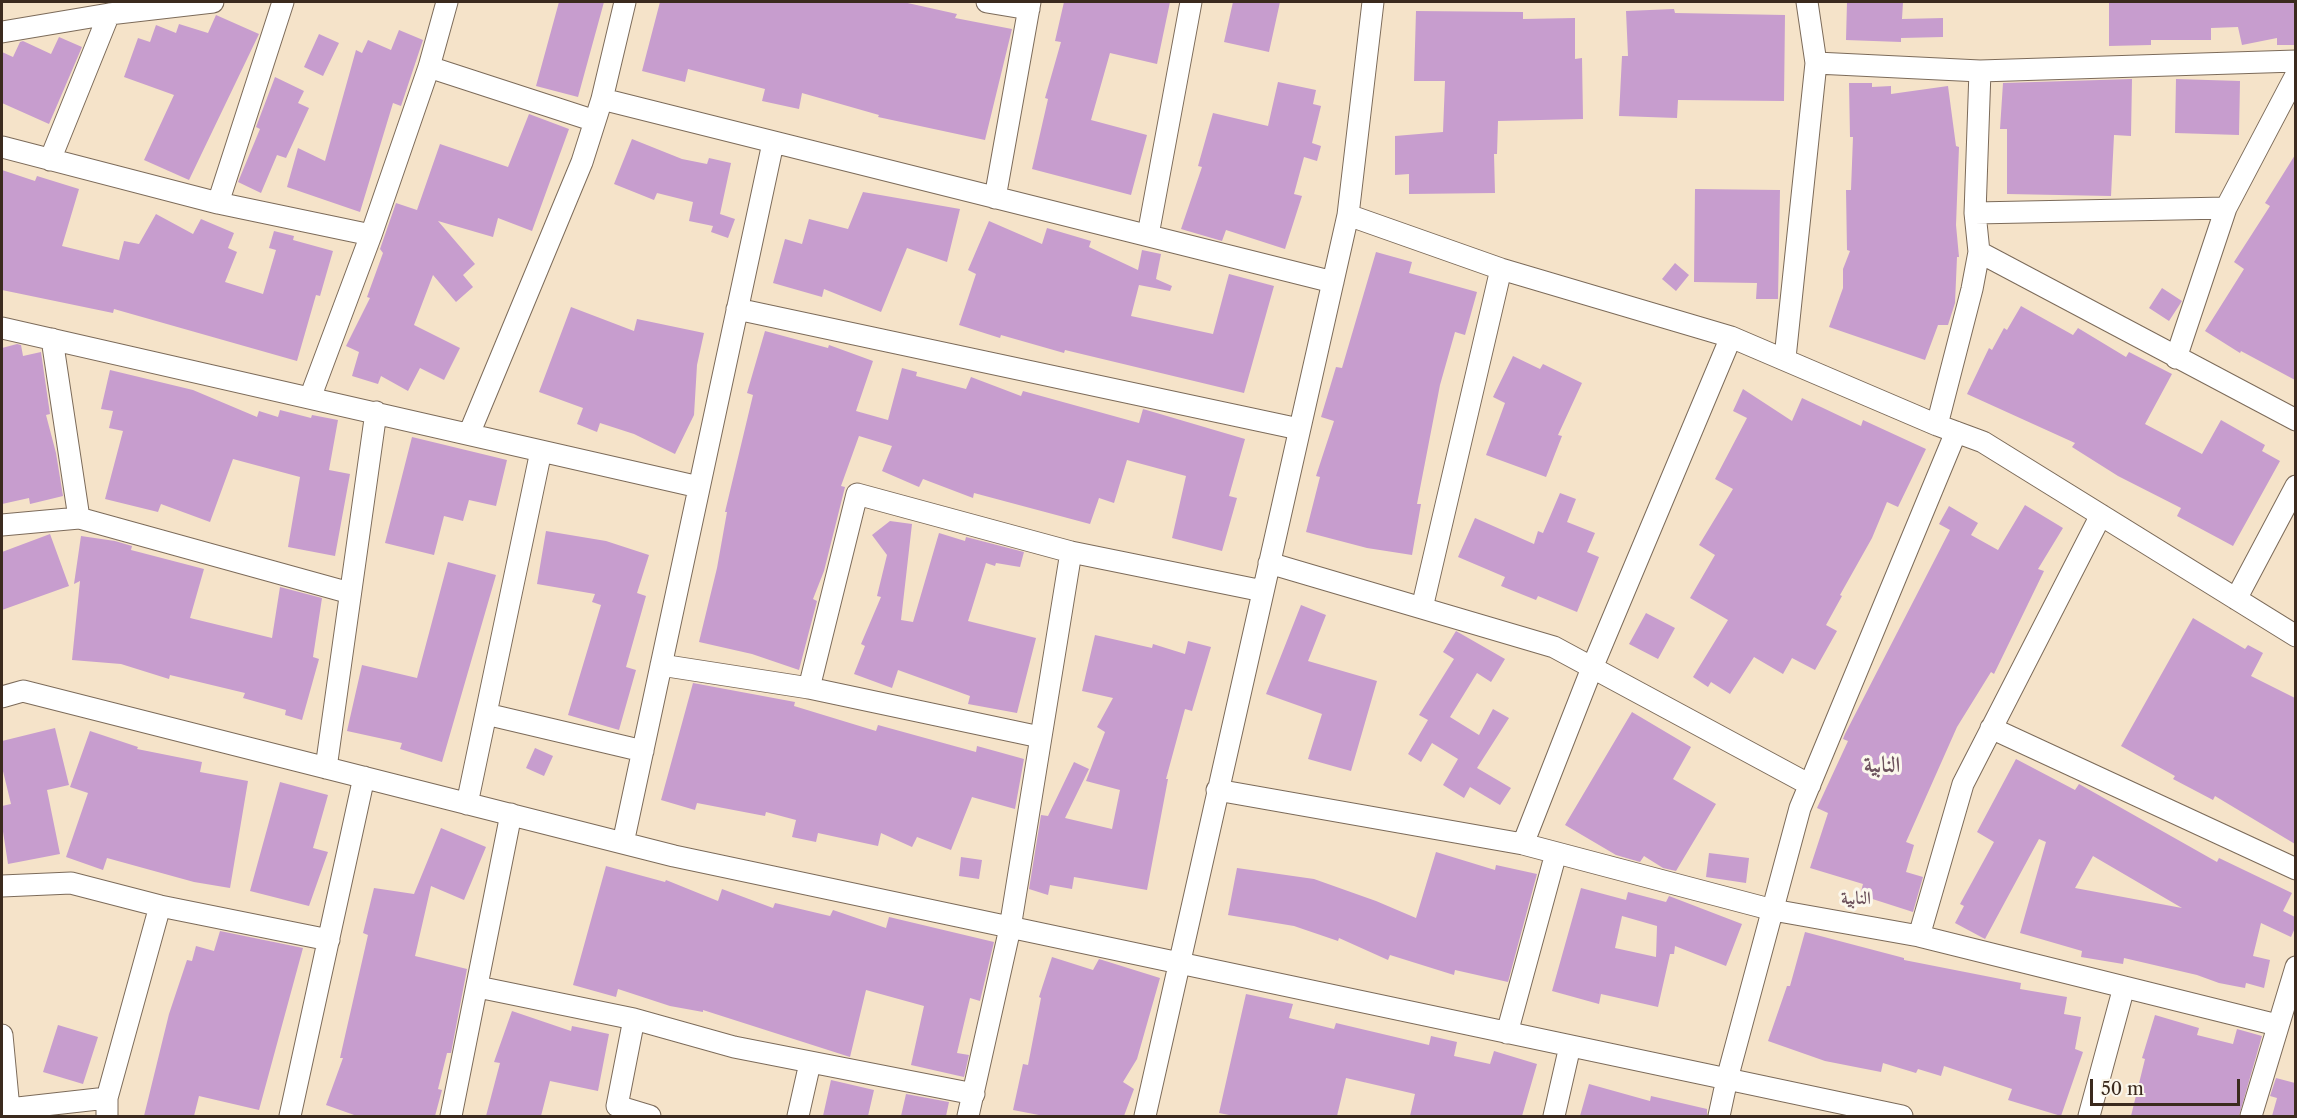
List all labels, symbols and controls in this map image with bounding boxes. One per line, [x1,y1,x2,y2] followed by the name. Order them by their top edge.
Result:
[1864,753,1900,779] district label: النابية
[1841,888,1871,910] district label: النابية
[2093,1067,2243,1105] scale bar
[2101,1078,2144,1100] text: 50 m

